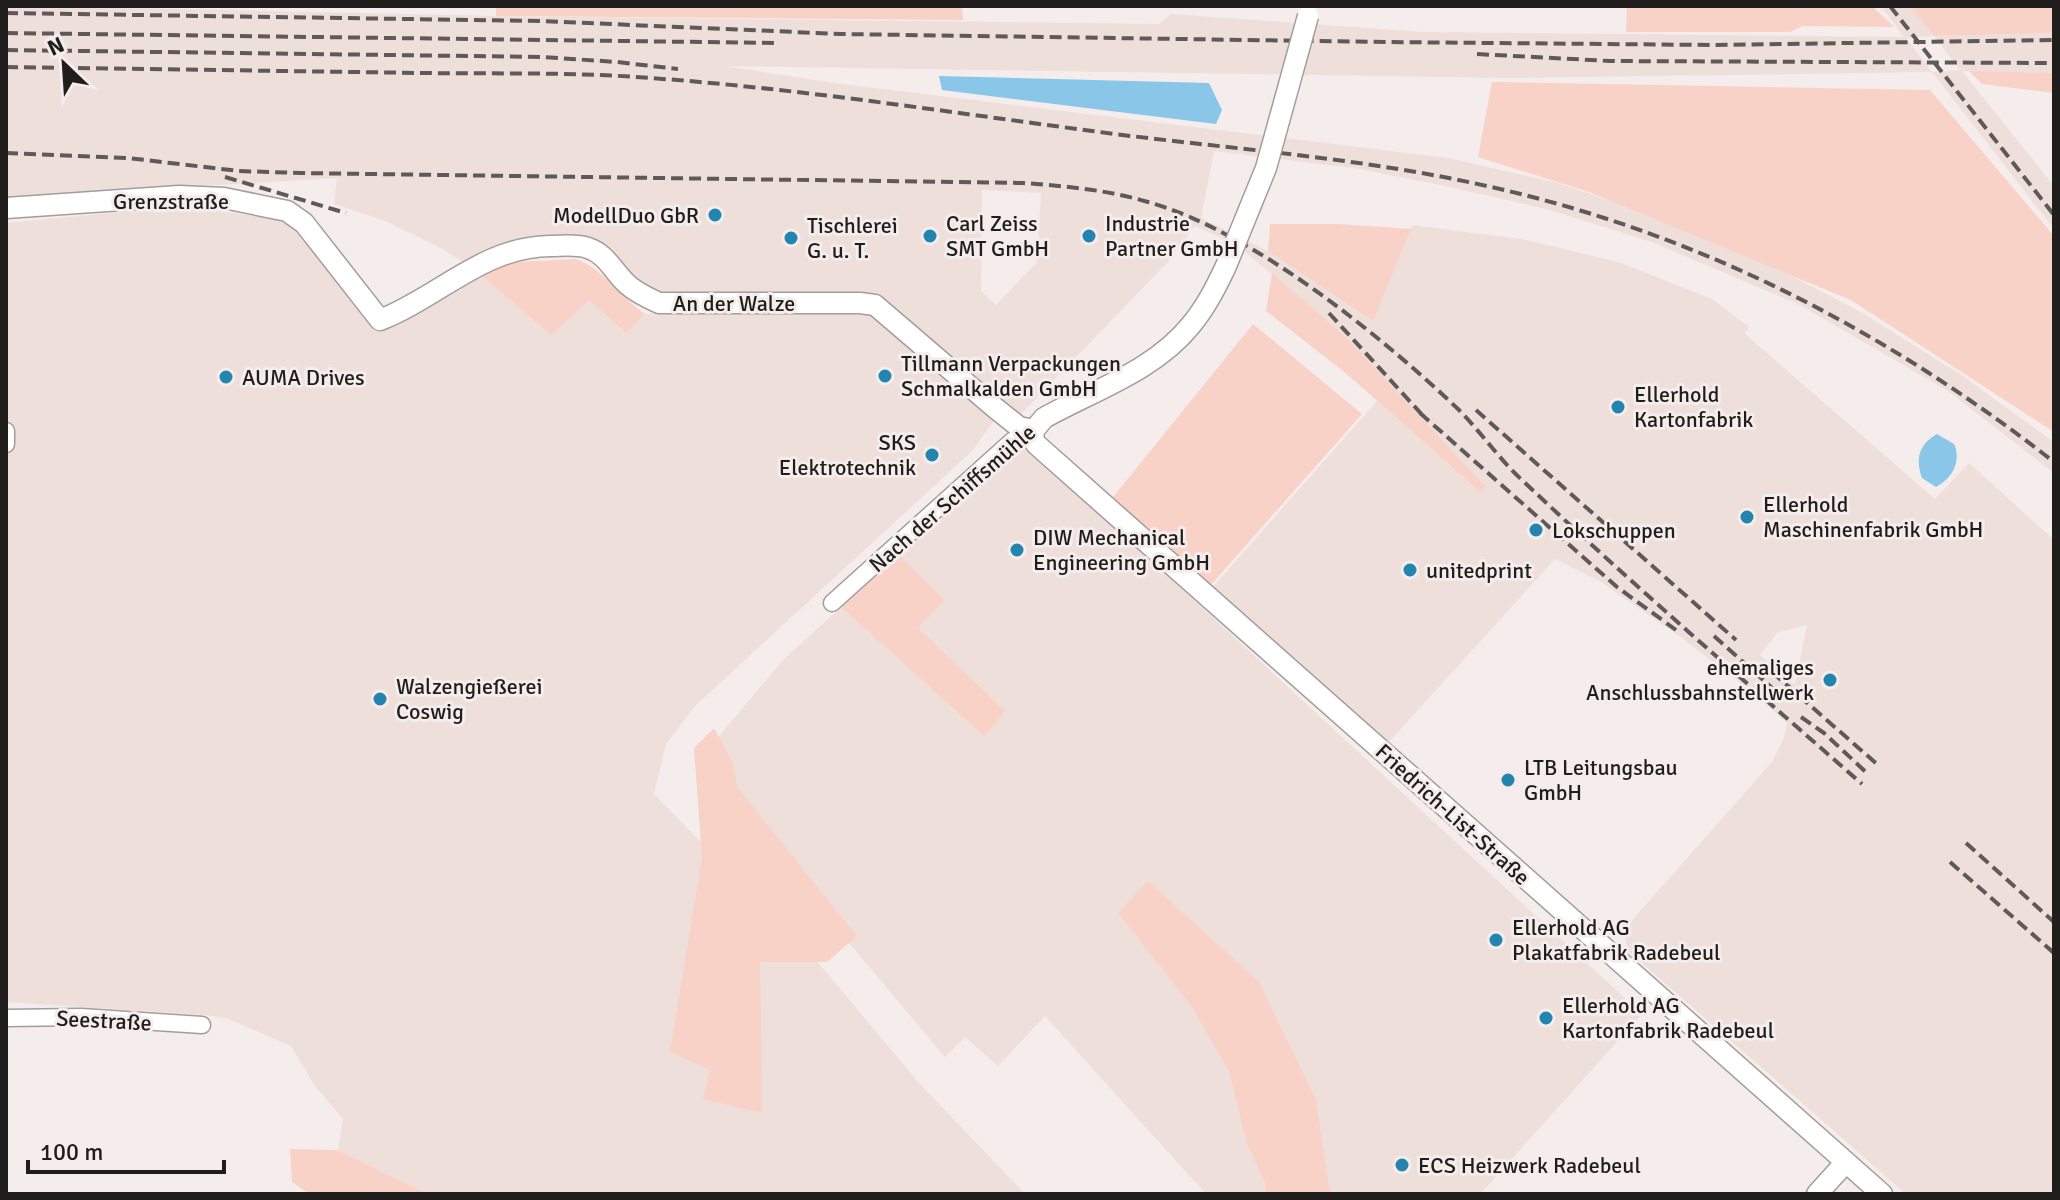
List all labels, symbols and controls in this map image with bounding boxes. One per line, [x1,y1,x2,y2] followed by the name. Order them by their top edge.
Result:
[24,24,104,104] north arrow
[43,31,68,62] text: N
[113,188,229,215] street label: Grenzstraße
[553,202,699,229] place label: ModellDuo GbR
[706,206,724,224] marker: ModellDuo GbR
[946,210,1049,262] place label: Carl Zeiss SMT GmbH
[1105,210,1238,262] place label: Industrie Partner GmbH
[807,212,898,264] place label: Tischlerei G. u. T.
[921,227,939,245] marker: Carl Zeiss SMT GmbH
[1080,227,1098,245] marker: Industrie Partner GmbH
[782,229,800,247] marker: Tischlerei G. u. T.
[673,290,795,317] street label: An der Walze
[901,350,1121,402] place label: Tillmann Verpackungen Schmalkalden GmbH
[242,364,365,391] place label: AUMA Drives
[876,367,894,385] marker: Tillmann Verpackungen Schmalkalden GmbH
[217,368,235,386] marker: AUMA Drives
[1634,381,1753,433] place label: Ellerhold Kartonfabrik
[1609,398,1627,416] marker: Ellerhold Kartonfabrik
[864,419,1041,578] street label: Nach der Schiffsmühle
[779,429,916,481] place label: SKS Elektrotechnik
[923,446,941,464] marker: SKS Elektrotechnik
[1763,491,1983,543] place label: Ellerhold Maschinenfabrik GmbH
[1738,508,1756,526] marker: Ellerhold Maschinenfabrik GmbH
[1552,517,1676,544] place label: Lokschuppen
[1527,521,1545,539] marker: Lokschuppen
[1033,524,1210,576] place label: DIW Mechanical Engineering GmbH
[1008,541,1026,559] marker: DIW Mechanical Engineering GmbH
[1426,557,1532,584] place label: unitedprint
[1401,561,1419,579] marker: unitedprint
[1586,654,1814,706] place label: ehemaliges Anschlussbahnstellwerk
[1821,671,1839,689] marker: ehemaliges Anschlussbahnstellwerk
[396,673,542,725] place label: Walzengießerei Coswig
[371,690,389,708] marker: Walzengießerei Coswig
[1370,738,1535,891] street label: Friedrich-List-Straße
[1524,754,1678,806] place label: LTB Leitungsbau GmbH
[1499,771,1517,789] marker: LTB Leitungsbau GmbH
[1512,914,1721,966] place label: Ellerhold AG Plakatfabrik Radebeul
[1487,931,1505,949] marker: Ellerhold AG Plakatfabrik Radebeul
[1562,992,1774,1044] place label: Ellerhold AG Kartonfabrik Radebeul
[56,1005,152,1036] street label: Seestraße
[1537,1009,1555,1027] marker: Ellerhold AG Kartonfabrik Radebeul
[28,1124,224,1174] scale bar
[40,1137,103,1167] text: 100 m
[1418,1152,1641,1179] place label: ECS Heizwerk Radebeul
[1393,1156,1411,1174] marker: ECS Heizwerk Radebeul

